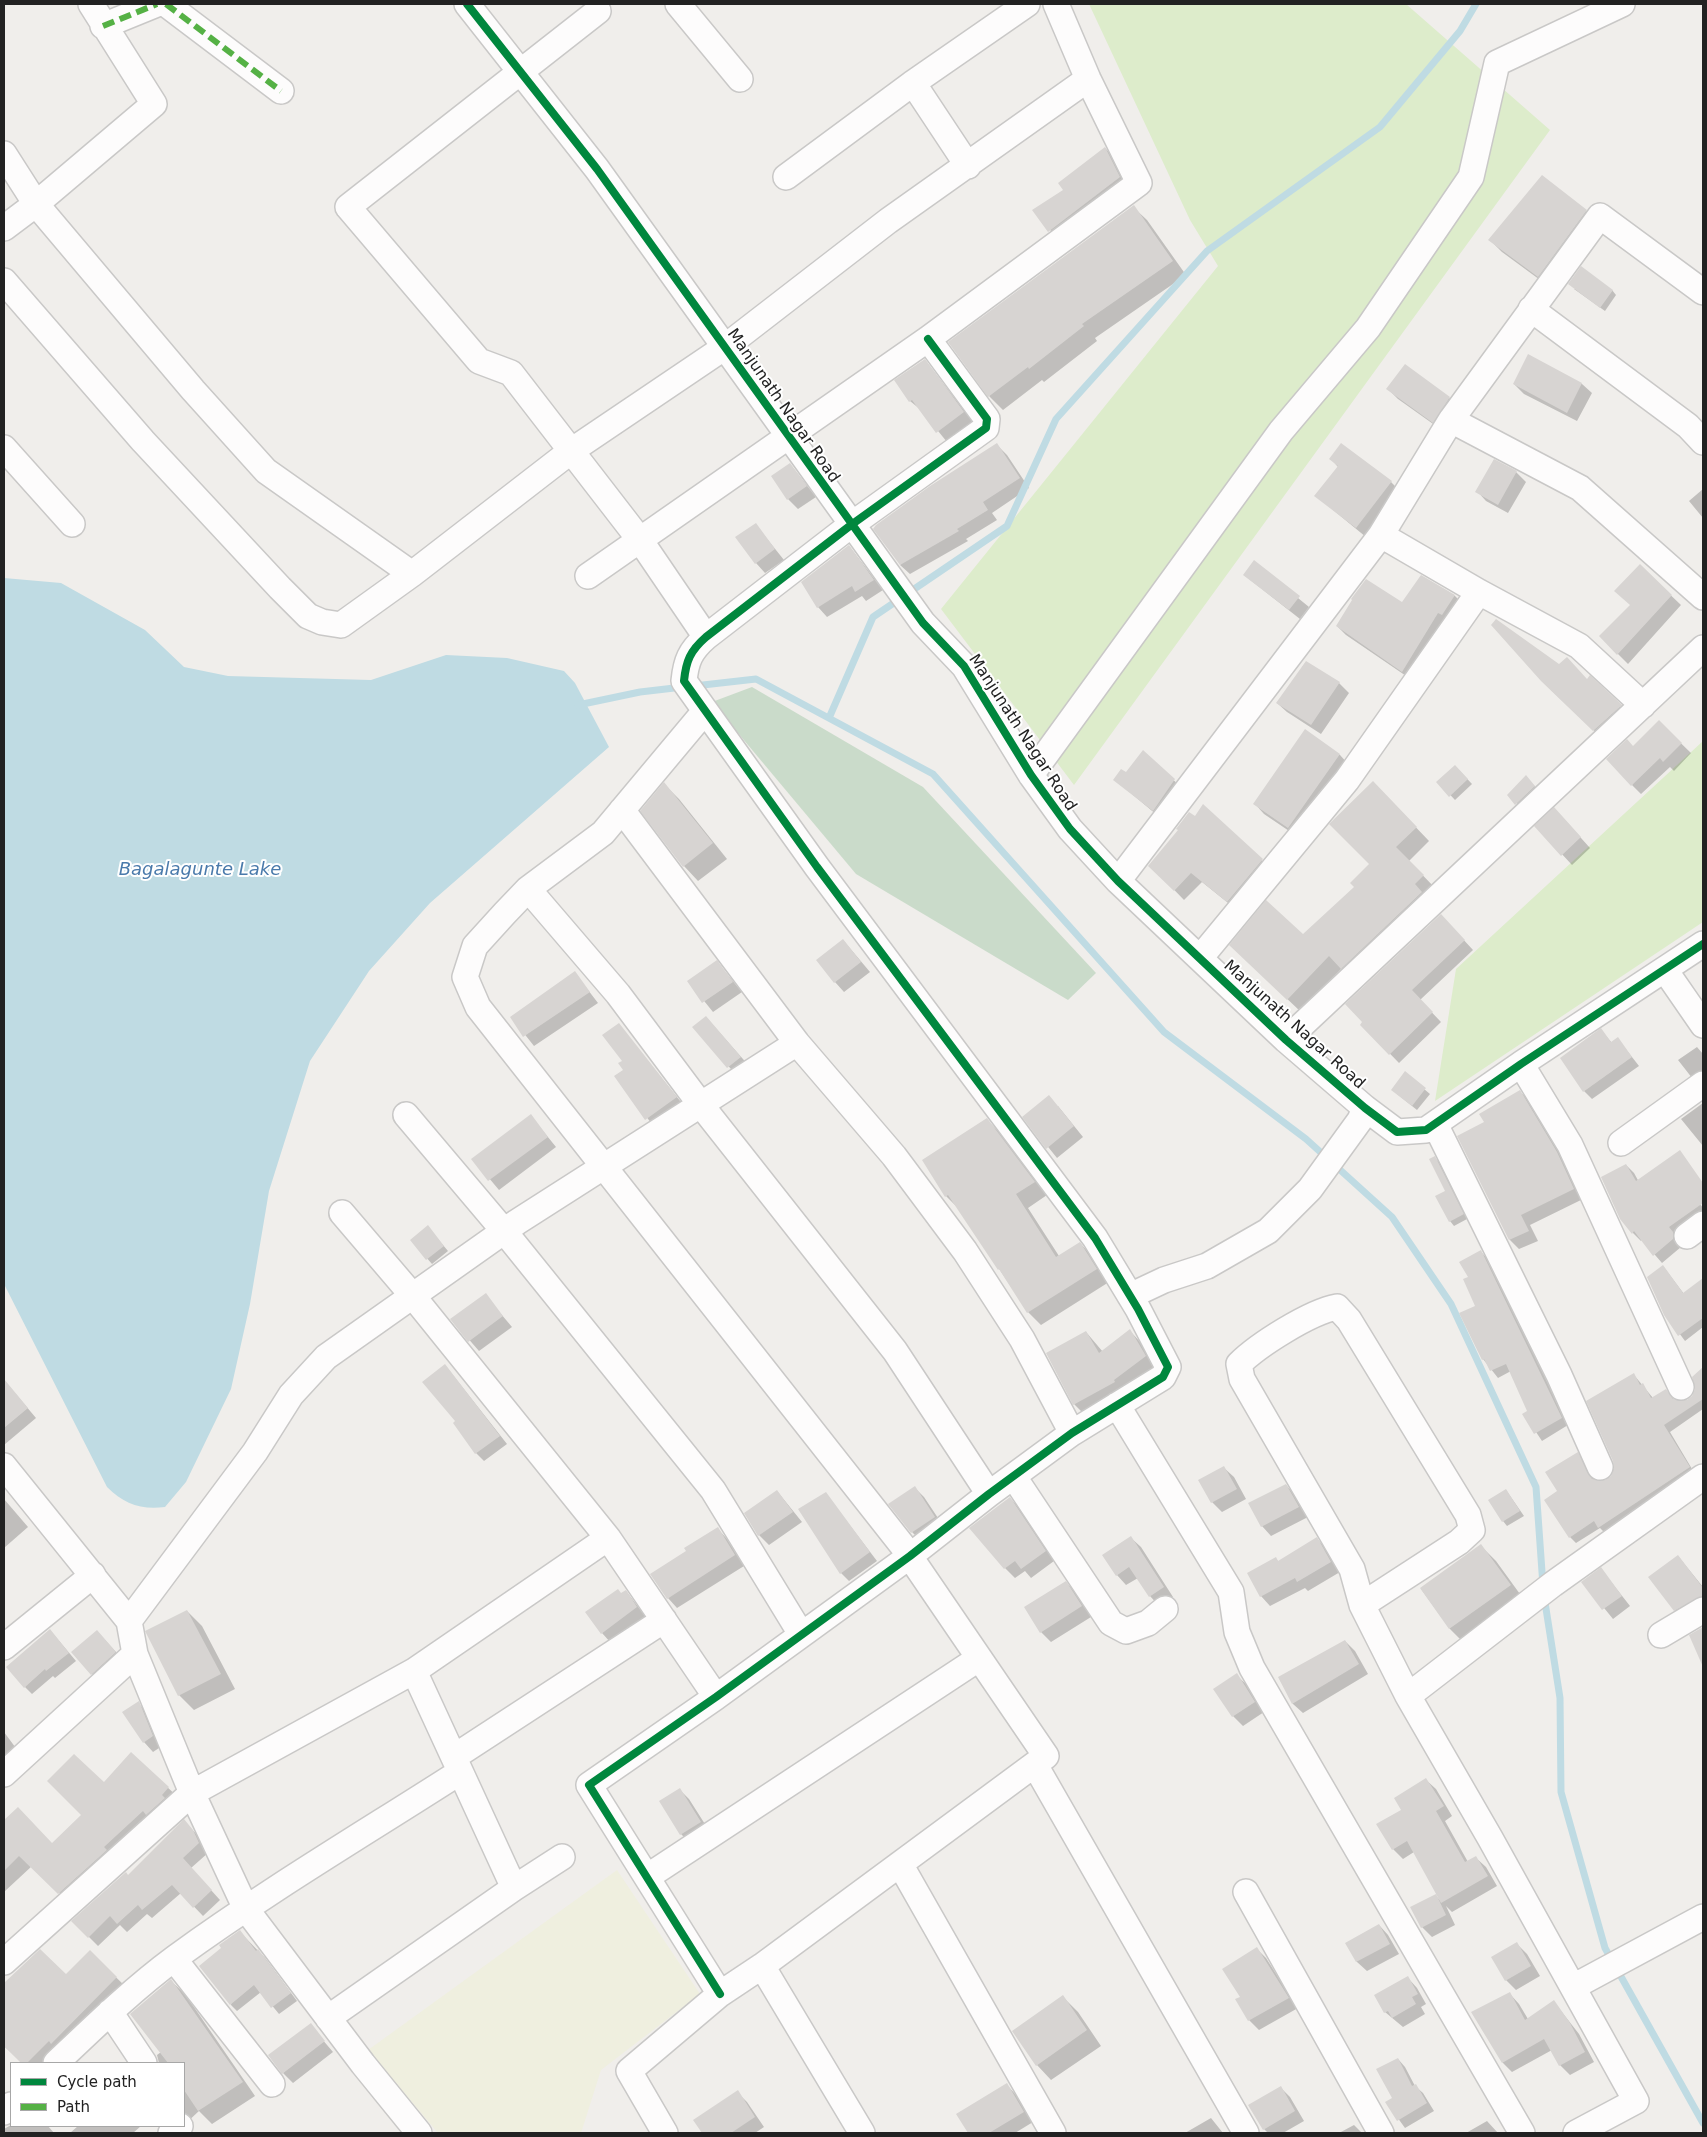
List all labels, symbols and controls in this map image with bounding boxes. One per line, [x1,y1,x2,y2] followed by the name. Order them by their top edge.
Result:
[723,325,843,487] street label: Manjunath Nagar Road
[964,651,1080,815] street label: Manjunath Nagar Road
[119,859,281,881] water label: Bagalagunte Lake
[1219,957,1369,1093] street label: Manjunath Nagar Road
[10,2062,185,2127] legend
[57,2073,137,2091] text: Cycle path
[57,2098,90,2116] text: Path

